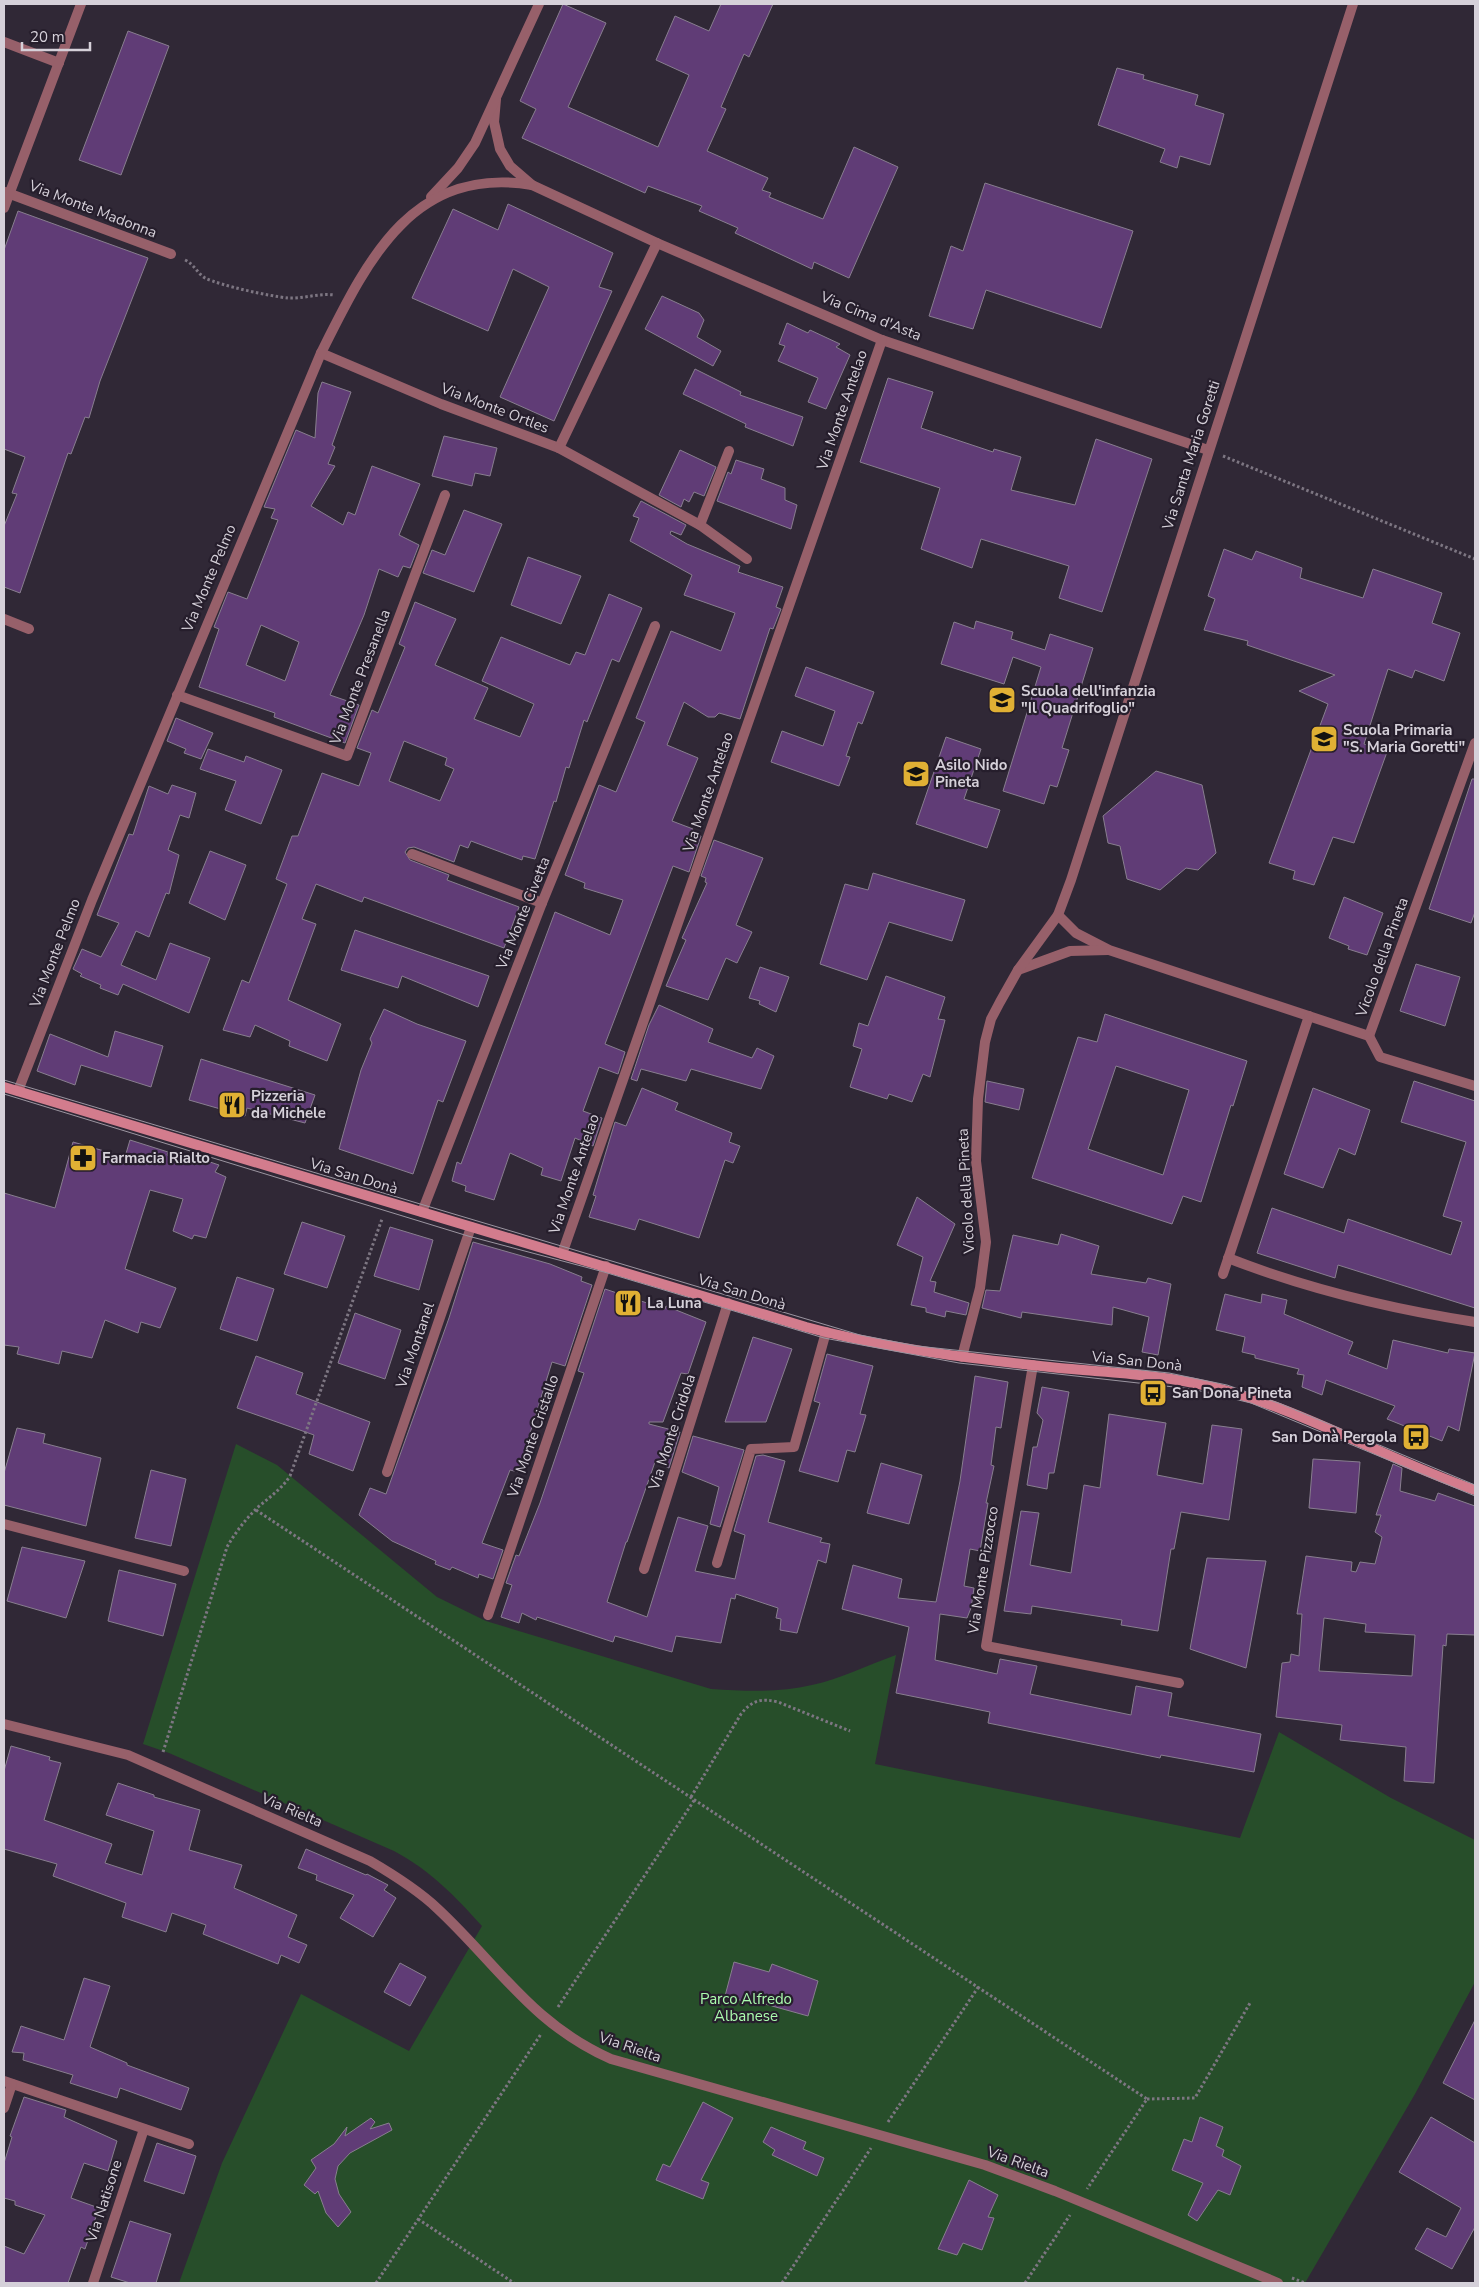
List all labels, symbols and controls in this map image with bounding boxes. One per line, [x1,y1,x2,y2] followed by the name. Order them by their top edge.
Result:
[22,20,90,52] scale bar
[30,27,65,47] text: 20 m
[25,175,160,243] street label: Via Monte Madonna
[817,286,924,345] street label: Via Cima d'Asta
[812,347,872,474] street label: Via Monte Antelao
[437,378,552,438] street label: Via Monte Ortles
[1157,378,1225,533] street label: Via Santa Maria Goretti
[177,521,241,636] street label: Via Monte Pelmo
[325,606,395,748] street label: Via Monte Presanella
[1021,681,1156,718] place label: Scuola dell'infanzia "Il Quadrifoglio"
[987,685,1017,715] school or university icon: Scuola dell'infanzia "Il Quadrifoglio"
[1343,720,1465,757] place label: Scuola Primaria "S. Maria Goretti"
[1309,724,1339,754] school or university icon: Scuola Primaria "S. Maria Goretti"
[678,729,738,856] street label: Via Monte Antelao
[935,755,1008,792] place label: Asilo Nido Pineta
[901,759,931,789] school or university icon: Asilo Nido Pineta
[491,854,555,973] street label: Via Monte Civetta
[1351,895,1413,1020] street label: Vicolo della Pineta
[25,896,85,1011] street label: Via Monte Pelmo
[251,1086,326,1123] place label: Pizzeria da Michele
[217,1090,247,1120] restaurant icon: Pizzeria da Michele
[544,1111,604,1238] street label: Via Monte Antelao
[953,1128,979,1255] street label: Vicolo della Pineta
[68,1143,98,1173] pharmacy icon: Farmacia Rialto
[102,1148,210,1168] place label: Farmacia Rialto
[307,1153,400,1199] street label: Via San Donà
[695,1269,788,1315] street label: Via San Donà
[613,1288,643,1318] restaurant icon: La Luna
[647,1293,702,1313] place label: La Luna
[391,1299,439,1391] street label: Via Montanel
[1090,1346,1183,1376] street label: Via San Donà
[644,1371,700,1493] street label: Via Monte Cridola
[502,1372,563,1501] street label: Via Monte Cristallo
[1138,1378,1168,1408] bus stop icon: San Dona' Pineta
[1172,1383,1292,1403] place label: San Dona' Pineta
[1401,1422,1431,1452] bus stop icon: San Donà Pergola
[1271,1427,1397,1447] place label: San Donà Pergola
[963,1505,1003,1636] street label: Via Monte Pizzocco
[257,1788,326,1832] street label: Via Rielta
[700,1989,792,2026] park label: Parco Alfredo Albanese
[595,2027,664,2067] street label: Via Rielta
[983,2141,1052,2182] street label: Via Rielta
[81,2157,127,2246] street label: Via Natisone

